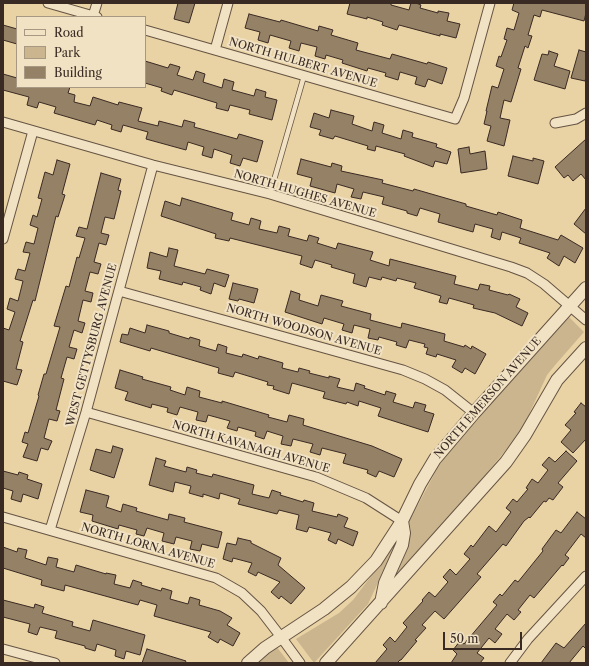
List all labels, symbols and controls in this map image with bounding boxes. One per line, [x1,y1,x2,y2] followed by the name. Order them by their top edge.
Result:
[16,16,146,88] legend
[54,25,84,40] text: Road
[227,35,379,91] street label: NORTH HULBERT AVENUE
[54,45,80,60] text: Park
[54,65,102,80] text: Building
[232,167,378,221] street label: NORTH HUGHES AVENUE
[64,262,120,428] street label: WEST GETTYSBURG AVENUE
[225,301,383,359] street label: NORTH WOODSON AVENUE
[432,335,544,461] street label: NORTH EMERSON AVENUE
[171,418,331,476] street label: NORTH KAVANAGH AVENUE
[79,521,217,571] street label: NORTH LORNA AVENUE
[445,624,524,650] scale bar
[450,631,479,646] text: 50 m

